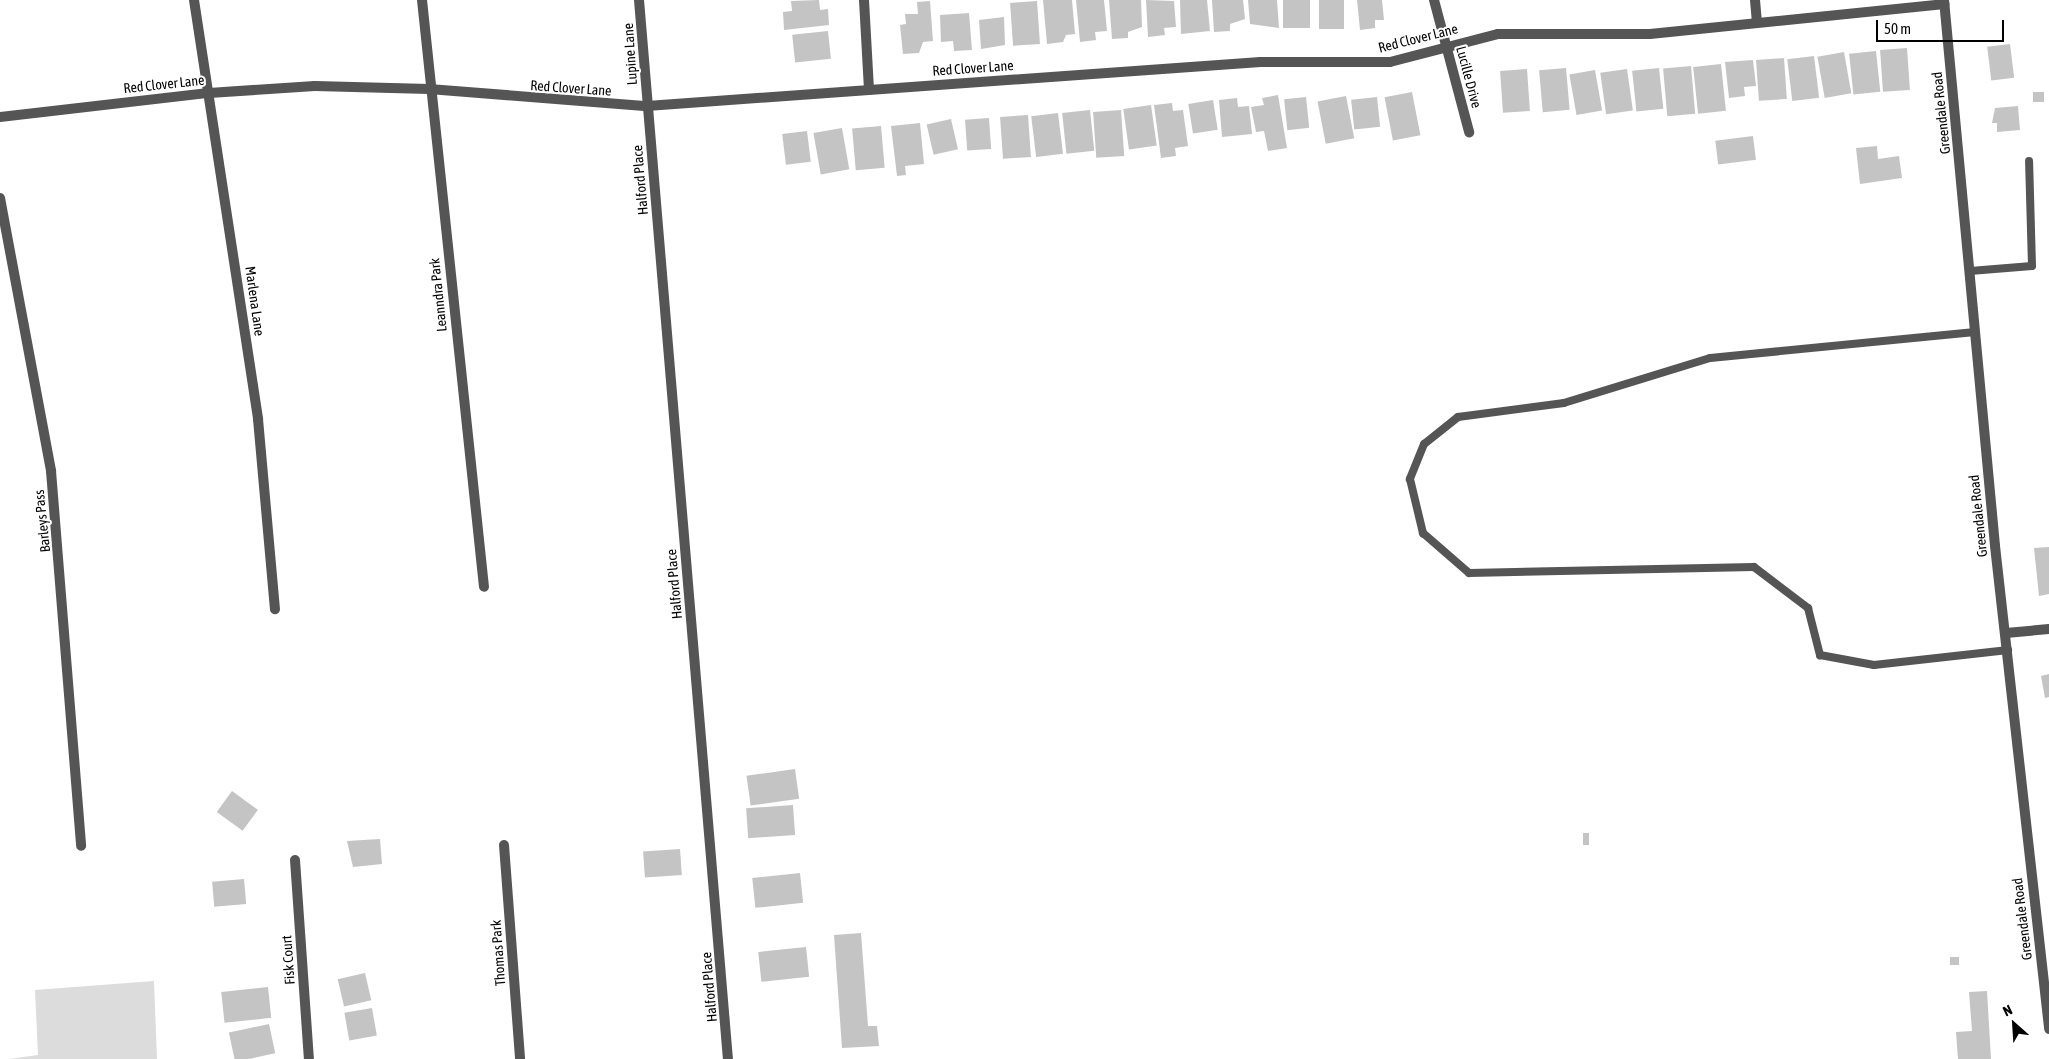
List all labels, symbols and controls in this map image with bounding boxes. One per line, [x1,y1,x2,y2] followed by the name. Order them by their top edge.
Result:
[1879,10,2006,42] scale bar
[1377,20,1459,56] street label: Red Clover Lane
[1884,20,1911,37] text: 50 m
[619,22,641,86] street label: Lupine Lane
[1453,44,1485,110] street label: Lucille Drive
[932,57,1014,79] street label: Red Clover Lane
[123,71,205,97] street label: Red Clover Lane
[1928,71,1954,155] street label: Greendale Road
[530,77,612,99] street label: Red Clover Lane
[629,144,651,216] street label: Halford Place
[426,257,450,333] street label: Leanndra Park
[242,265,268,337] street label: Marlena Lane
[1965,474,1991,558] street label: Greendale Road
[30,489,54,553] street label: Barleys Pass
[663,548,685,620] street label: Halford Place
[2009,877,2035,961] street label: Greendale Road
[487,919,509,987] street label: Thomas Park
[278,935,298,985] street label: Fisk Court
[698,951,720,1023] street label: Halford Place
[1989,999,2039,1049] north arrow
[2000,1002,2015,1020] text: N

